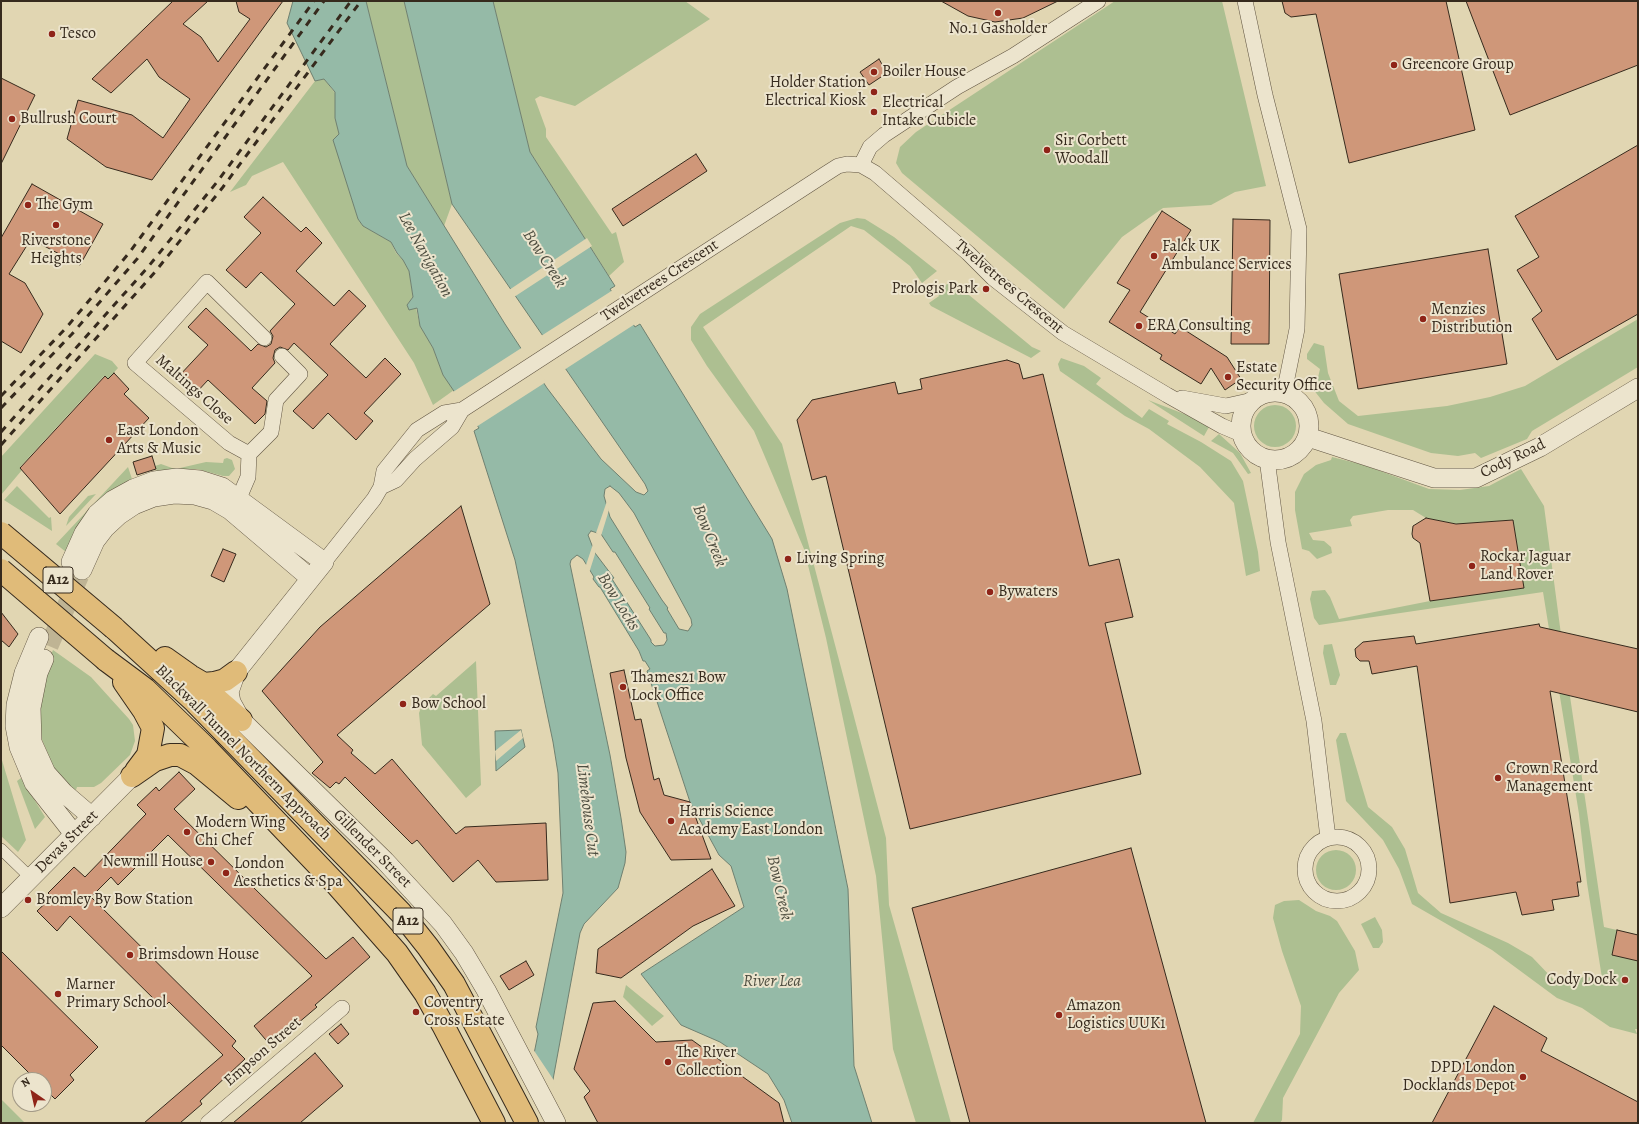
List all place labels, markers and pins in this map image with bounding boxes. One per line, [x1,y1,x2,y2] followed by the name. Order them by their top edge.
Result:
[993,8,1003,18] marker: No.1 Gasholder
[949,19,1047,39] place label: No.1 Gasholder
[60,24,96,44] place label: Tesco
[47,29,57,39] marker: Tesco
[1402,55,1514,75] place label: Greencore Group
[1389,60,1399,70] marker: Greencore Group
[882,62,966,82] place label: Boiler House
[869,67,879,77] marker: Boiler House
[765,73,866,111] place label: Holder Station Electrical Kiosk
[869,87,879,97] marker: Holder Station Electrical Kiosk
[882,93,976,131] place label: Electrical Intake Cubicle
[869,107,879,117] marker: Electrical Intake Cubicle
[20,109,117,129] place label: Bullrush Court
[7,114,17,124] marker: Bullrush Court
[1055,131,1127,169] place label: Sir Corbett Woodall
[1042,145,1052,155] marker: Sir Corbett Woodall
[36,195,93,215] place label: The Gym
[23,200,33,210] marker: The Gym
[51,220,61,230] marker: Riverstone Heights
[21,231,91,269] place label: Riverstone Heights
[1162,237,1292,275] place label: Falck UK Ambulance Services
[1149,251,1159,261] marker: Falck UK Ambulance Services
[891,279,978,299] place label: Prologis Park
[981,284,991,294] marker: Prologis Park
[1431,300,1512,338] place label: Menzies Distribution
[1418,314,1428,324] marker: Menzies Distribution
[1147,316,1251,336] place label: ERA Consulting
[1134,321,1144,331] marker: ERA Consulting
[1236,358,1332,396] place label: Estate Security Office
[1223,372,1233,382] marker: Estate Security Office
[117,421,201,459] place label: East London Arts & Music
[104,435,114,445] marker: East London Arts & Music
[1480,547,1571,585] place label: Rockar Jaguar Land Rover
[796,549,885,569] place label: Living Spring
[783,554,793,564] marker: Living Spring
[1467,561,1477,571] marker: Rockar Jaguar Land Rover
[998,582,1058,602] place label: Bywaters
[985,587,995,597] marker: Bywaters
[631,668,726,706] place label: Thames21 Bow Lock Office
[618,682,628,692] marker: Thames21 Bow Lock Office
[411,694,486,714] place label: Bow School
[398,699,408,709] marker: Bow School
[1506,759,1598,797] place label: Crown Record Management
[1493,773,1503,783] marker: Crown Record Management
[679,802,823,840] place label: Harris Science Academy East London
[195,813,286,851] place label: Modern Wing Chi Chef
[666,816,676,826] marker: Harris Science Academy East London
[182,827,192,837] marker: Modern Wing Chi Chef
[103,852,203,872] place label: Newmill House
[234,854,343,892] place label: London Aesthetics & Spa
[206,857,216,867] marker: Newmill House
[221,868,231,878] marker: London Aesthetics & Spa
[36,890,193,910] place label: Bromley By Bow Station
[23,895,33,905] marker: Bromley By Bow Station
[138,945,259,965] place label: Brimsdown House
[125,950,135,960] marker: Brimsdown House
[1546,970,1617,990] place label: Cody Dock
[66,975,166,1013] place label: Marner Primary School
[1620,975,1630,985] marker: Cody Dock
[53,989,63,999] marker: Marner Primary School
[424,993,505,1031] place label: Coventry Cross Estate
[1067,996,1166,1034] place label: Amazon Logistics UUK1
[411,1007,421,1017] marker: Coventry Cross Estate
[1054,1010,1064,1020] marker: Amazon Logistics UUK1
[676,1043,742,1081] place label: The River Collection
[663,1057,673,1067] marker: The River Collection
[1403,1058,1515,1096] place label: DPD London Docklands Depot
[1518,1072,1528,1082] marker: DPD London Docklands Depot

